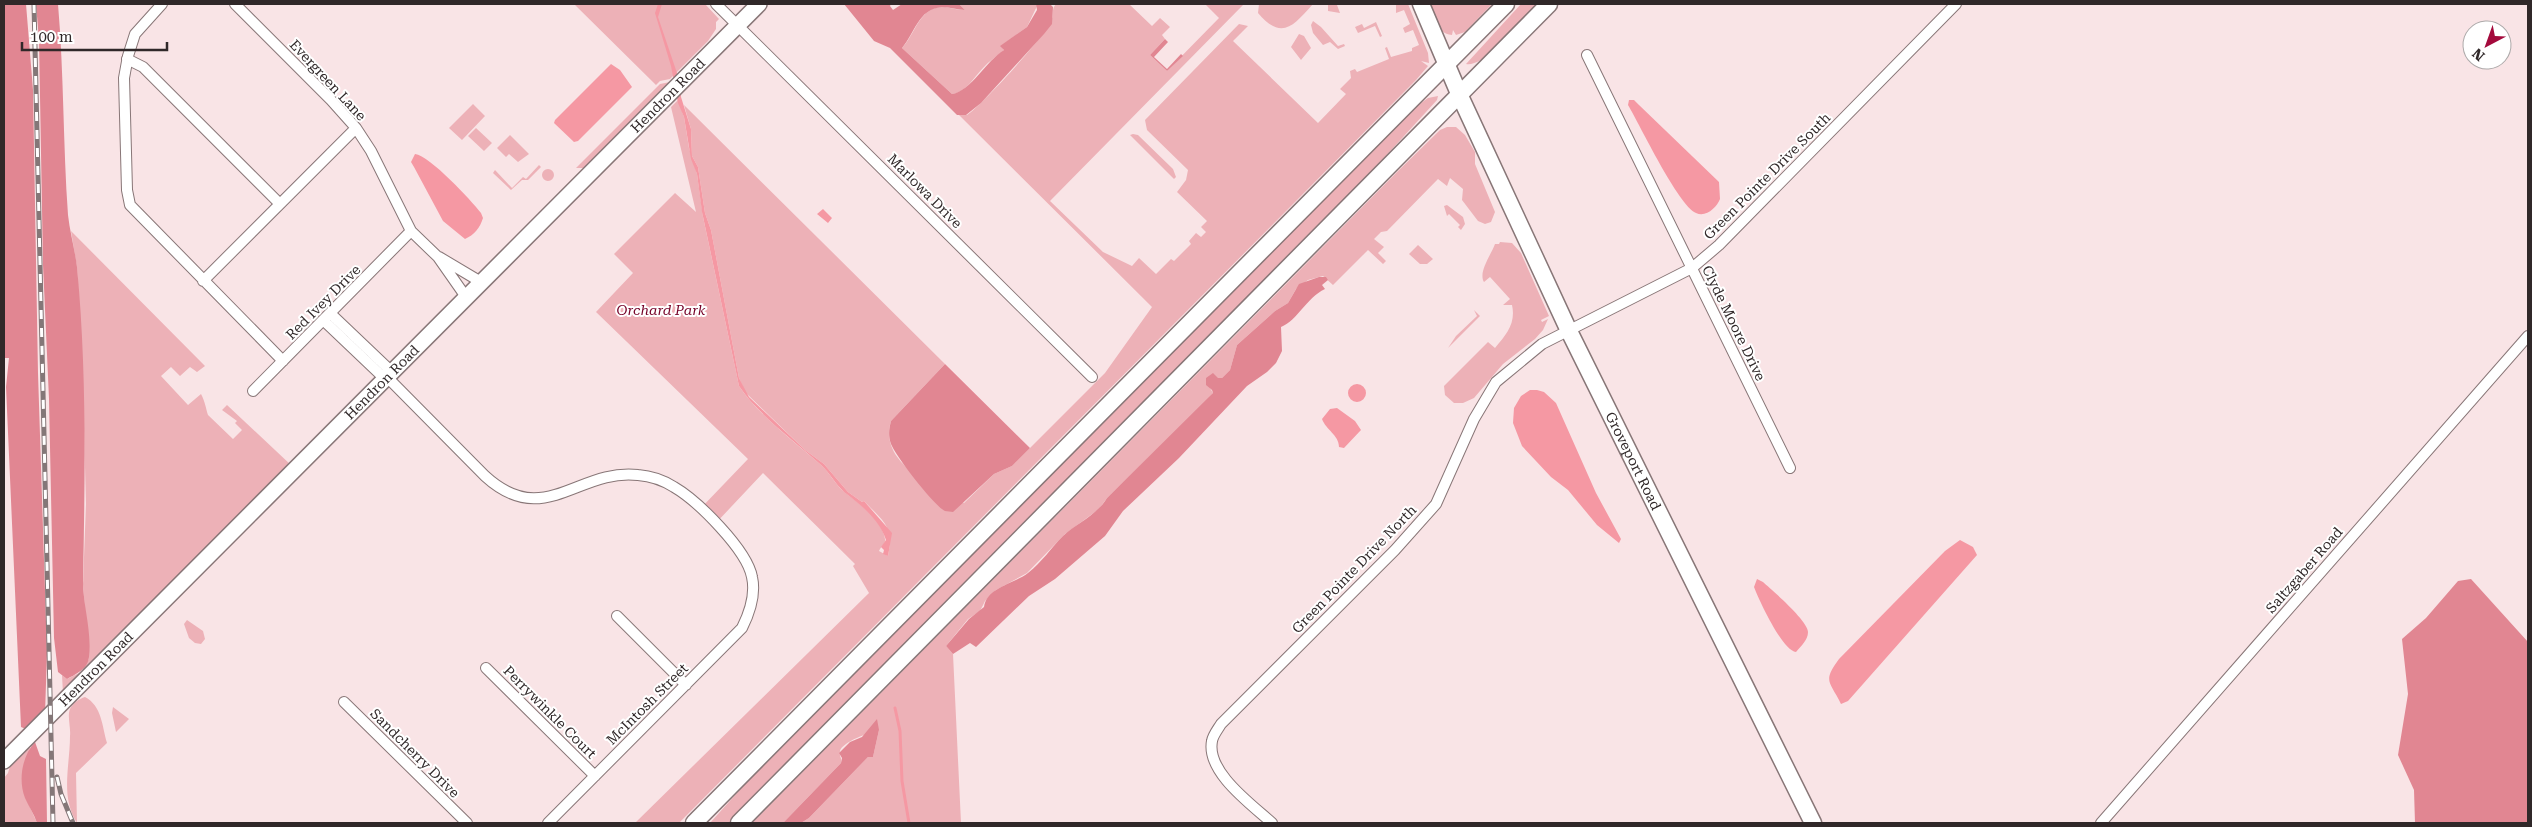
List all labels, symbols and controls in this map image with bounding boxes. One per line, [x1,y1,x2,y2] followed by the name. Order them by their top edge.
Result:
[22,20,168,52] scale bar
[2462,20,2512,70] north arrow
[30,28,73,46] text: 100 m
[286,36,370,124] street label: Evergreen Lane
[2469,45,2488,64] text: N
[627,55,708,136] street label: Hendron Road
[1700,109,1834,243] street label: Green Pointe Drive South
[885,151,966,232] street label: Marlowa Drive
[282,261,364,343] street label: Red Ivey Drive
[1699,263,1769,384] street label: Clyde Moore Drive
[617,302,706,318] park label: Orchard Park
[341,342,422,423] street label: Hendron Road
[1602,409,1664,513] street label: Groveport Road
[1289,502,1419,636] street label: Green Pointe Drive North
[2262,524,2346,616] street label: Saltzgaber Road
[55,628,136,709] street label: Hendron Road
[603,660,691,748] street label: McIntosh Street
[500,662,600,762] street label: Perrywinkle Court
[367,705,463,801] street label: Sandcherry Drive

